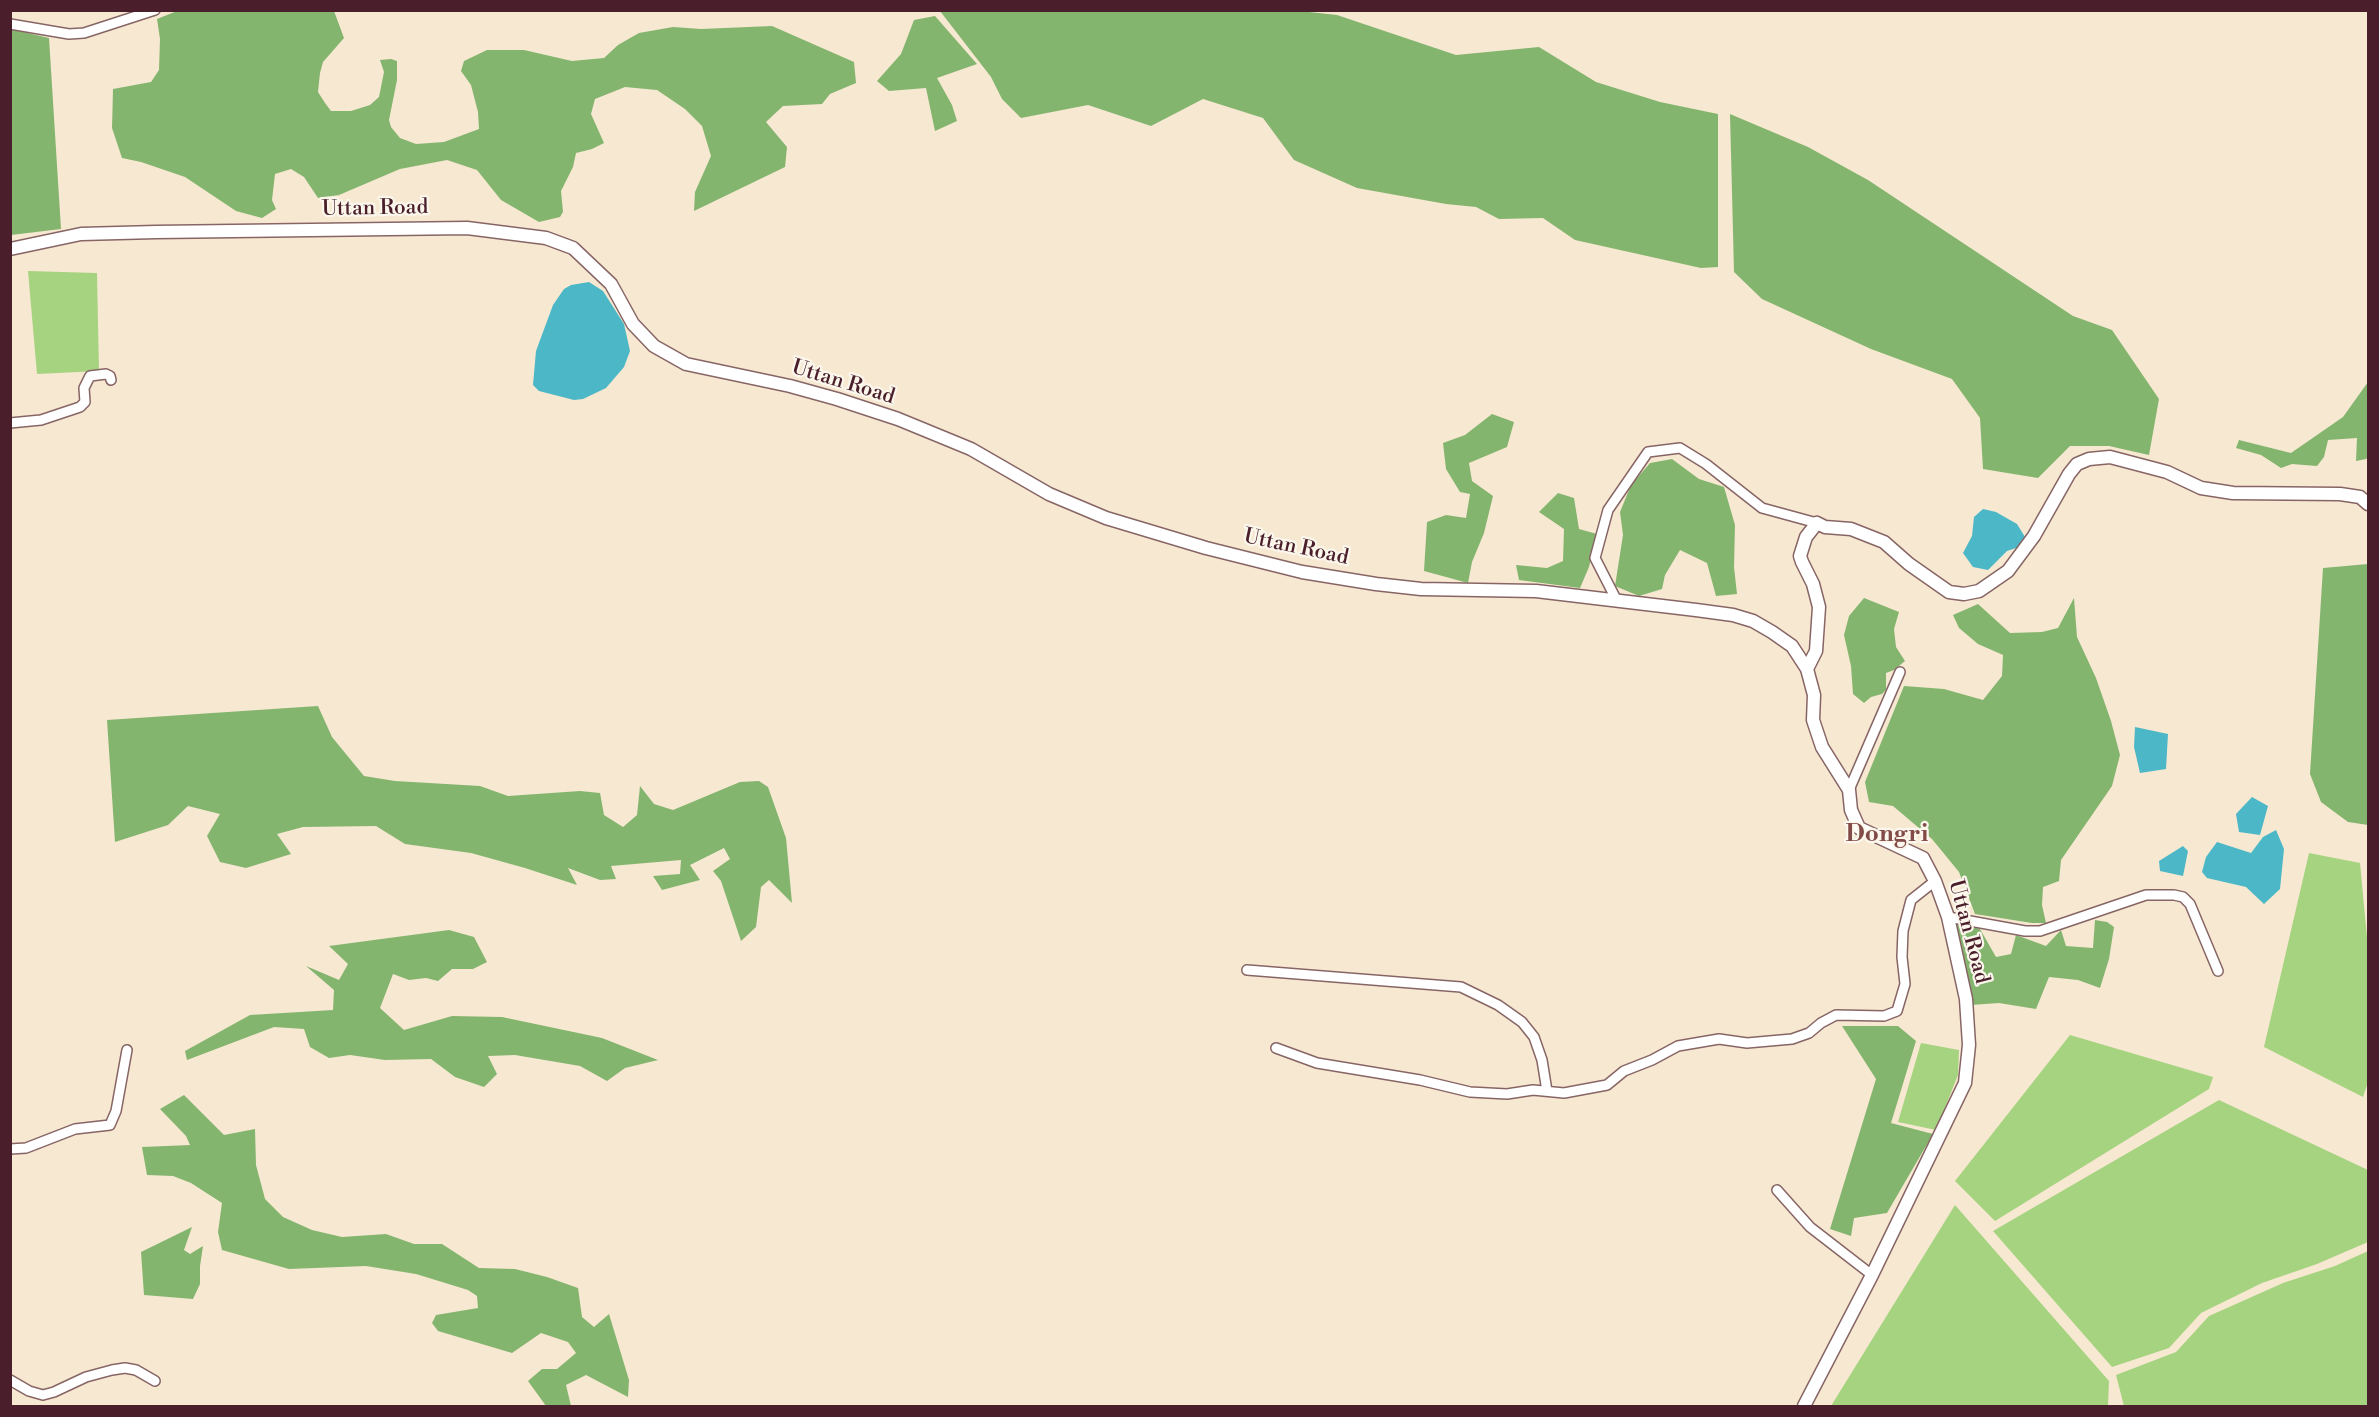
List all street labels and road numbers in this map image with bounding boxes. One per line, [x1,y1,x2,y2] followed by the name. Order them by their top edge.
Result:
[322,195,428,223] street label: Uttan Road
[788,355,898,411] street label: Uttan Road
[1241,525,1351,571] street label: Uttan Road
[1942,877,1994,987] street label: Uttan Road

